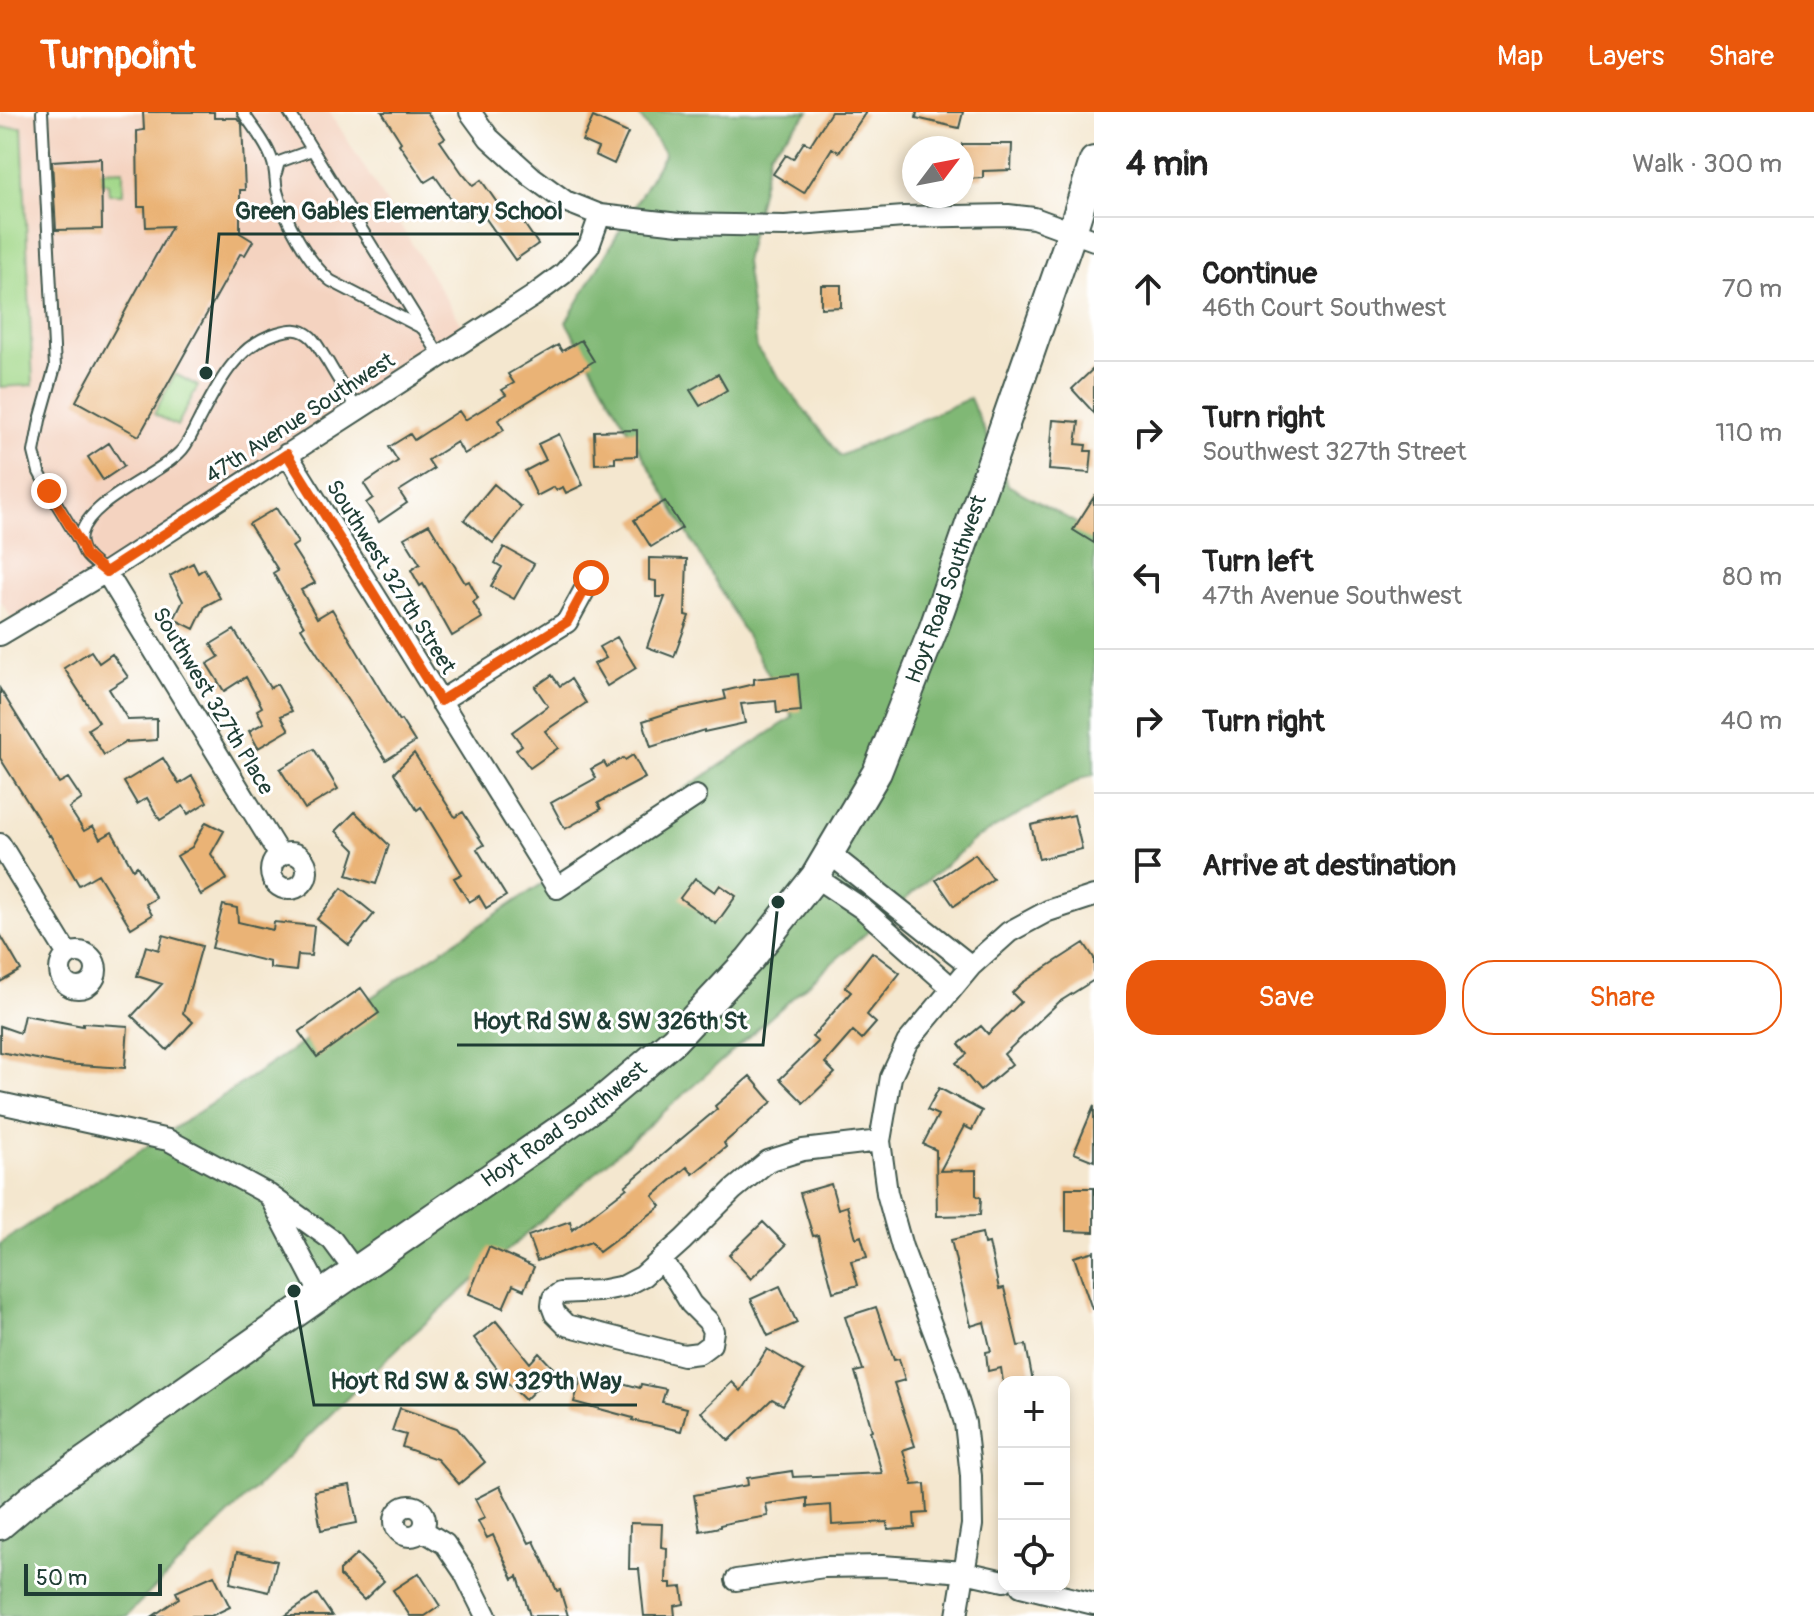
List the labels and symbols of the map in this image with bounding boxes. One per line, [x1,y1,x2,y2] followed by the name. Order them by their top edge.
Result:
[902,136,974,208] north arrow
[219,186,579,234] callout: Green Gables Elementary School
[235,197,563,226] text: Green Gables Elementary School
[200,346,400,490] street label: 47th Avenue Southwest
[31,473,67,509] route end
[320,475,462,679] street label: Southwest 327th Street
[899,491,993,688] street label: Hoyt Road Southwest
[573,560,609,596] route start
[146,602,280,800] street label: Southwest 327th Place
[457,997,763,1045] callout: Hoyt Rd SW & SW 326th St
[473,1007,748,1036] text: Hoyt Rd SW & SW 326th St
[476,1055,653,1194] street label: Hoyt Road Southwest
[314,1357,637,1405] callout: Hoyt Rd SW & SW 329th Way
[331,1367,622,1396] text: Hoyt Rd SW & SW 329th Way
[24,1560,162,1596] scale bar

